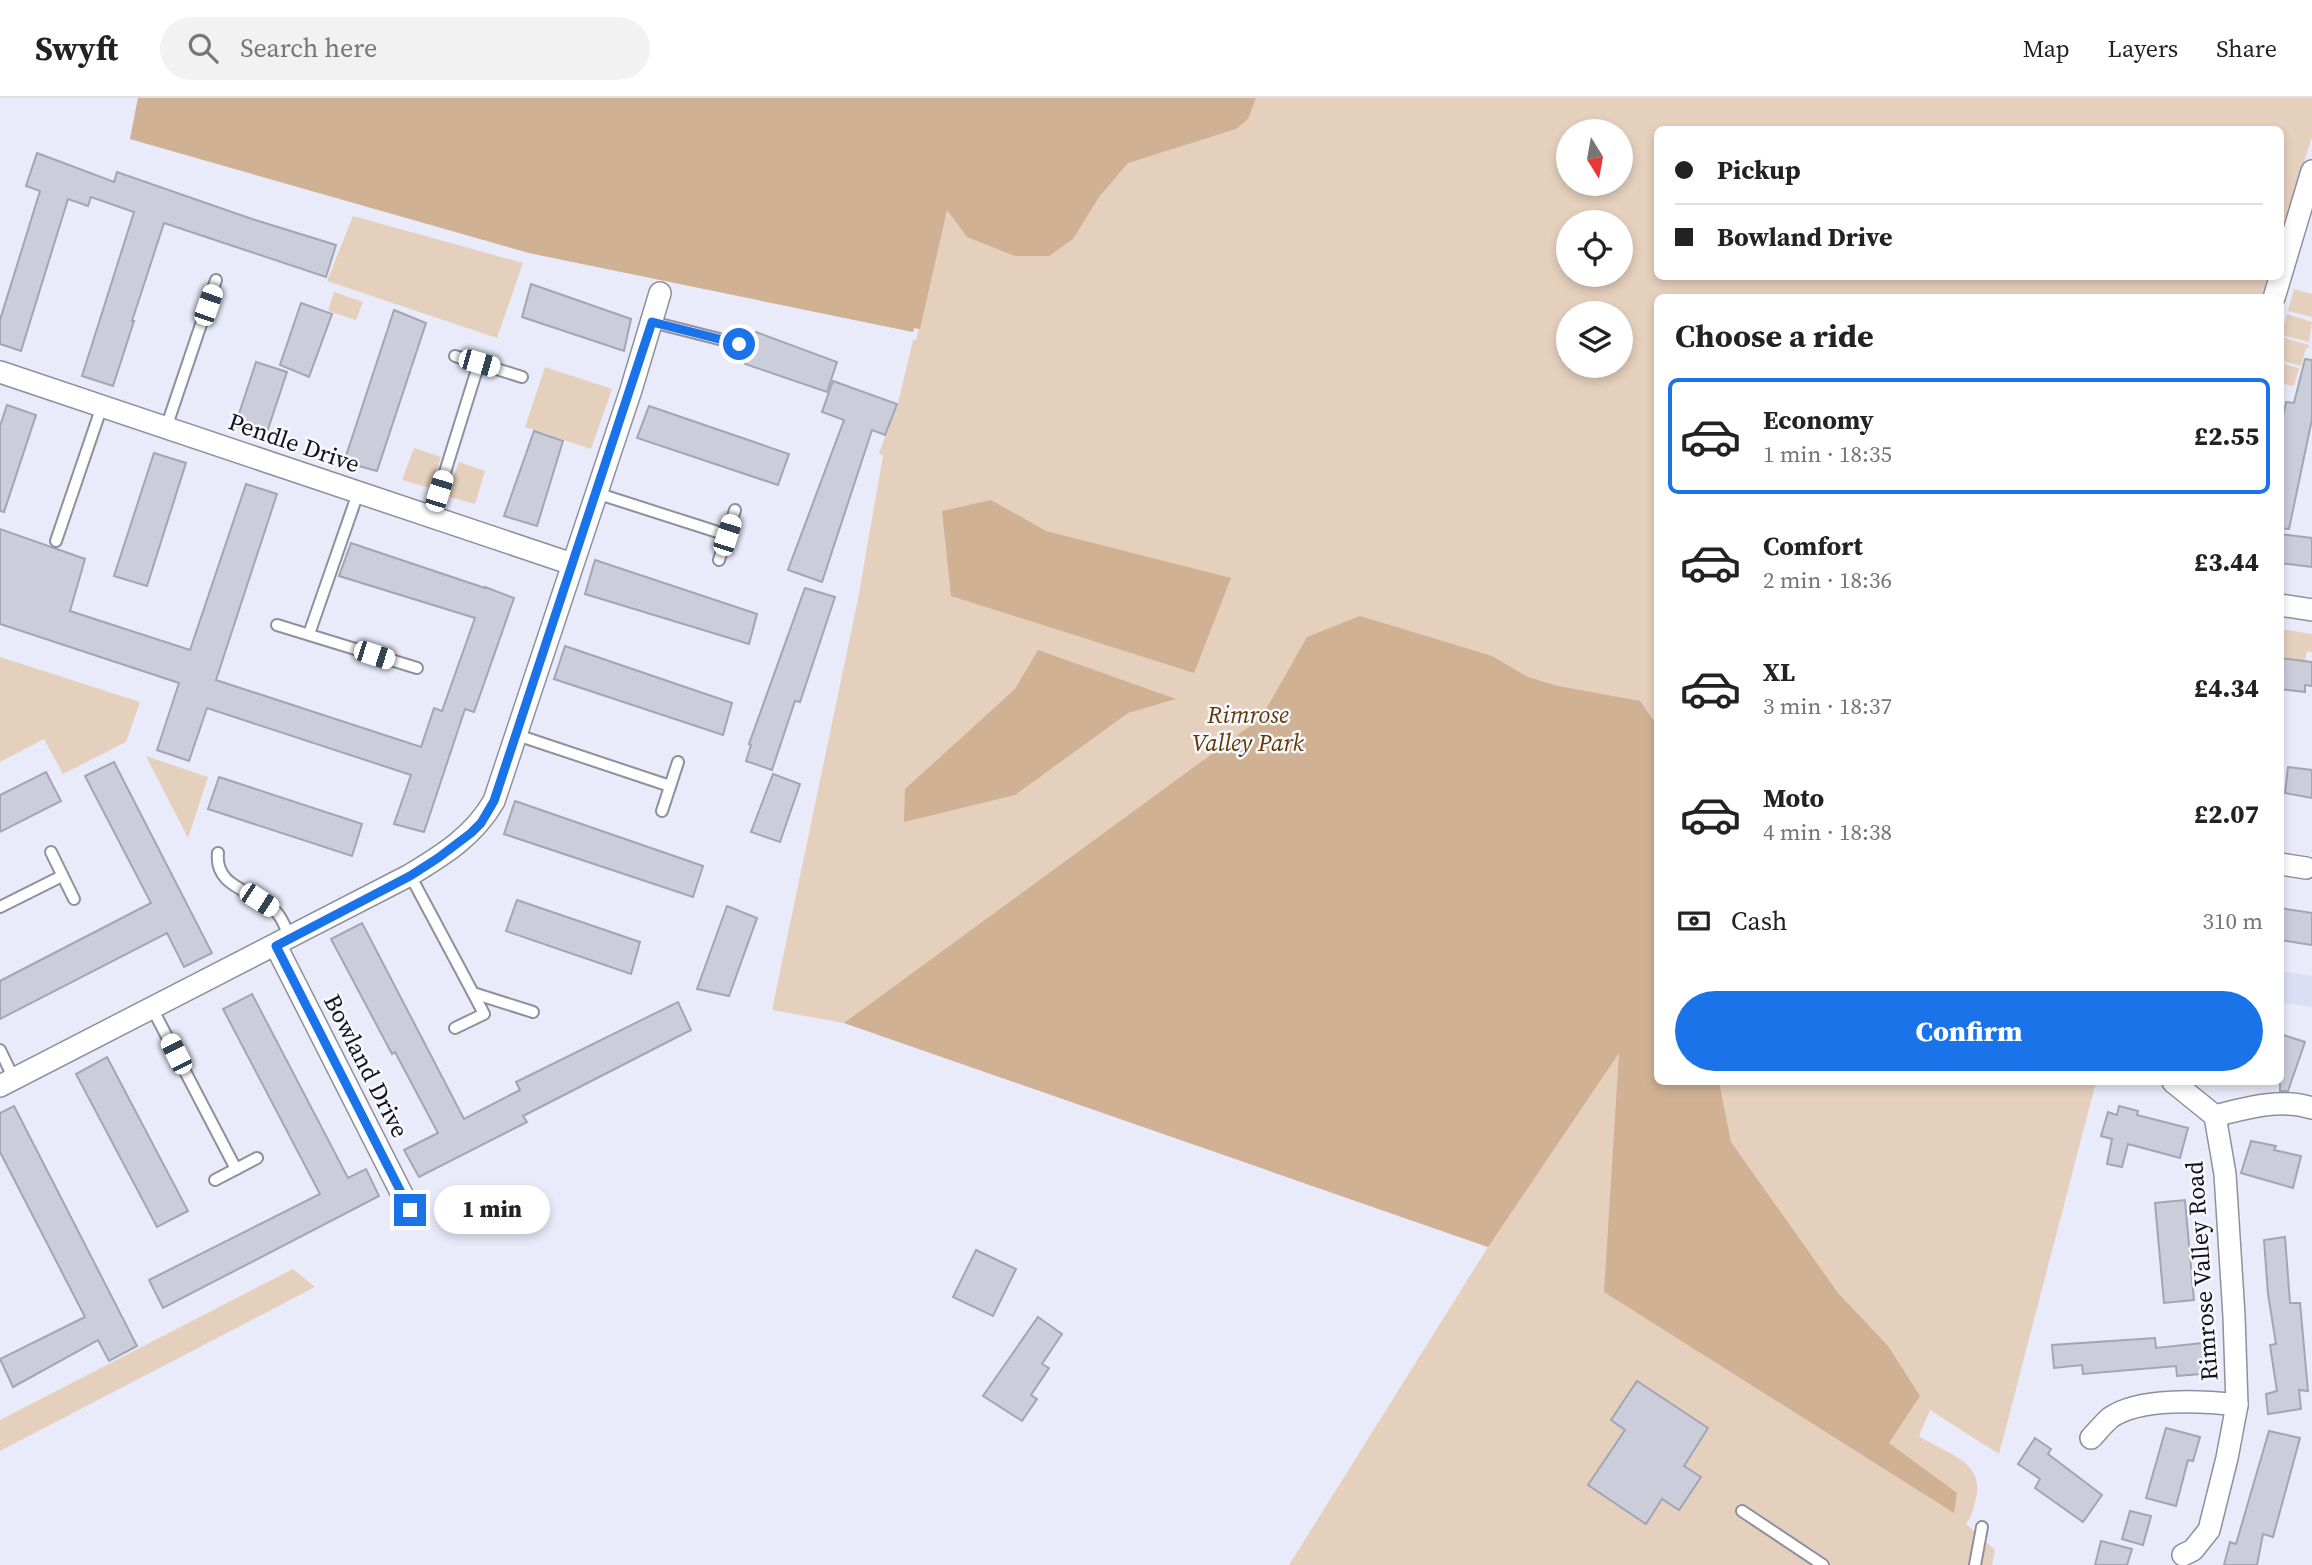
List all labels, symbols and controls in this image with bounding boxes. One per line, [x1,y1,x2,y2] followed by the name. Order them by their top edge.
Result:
[160,17,650,80] search box
[35,26,118,71] text: Swyft
[184,29,222,67] icon: search
[240,30,377,66] text: Search here
[2023,32,2070,65] text: Map
[2108,32,2178,65] text: Layers
[2216,32,2277,65] text: Share
[1556,119,1633,196] north arrow
[1556,119,1633,378] map controls
[1717,152,1801,188] text: Pickup
[1556,210,1633,287] button: locate
[1717,219,1892,255] text: Bowland Drive
[192,282,225,328] car
[1556,301,1633,378] button: layers
[1675,314,1874,358] text: Choose a ride
[723,328,755,360] route start
[456,347,503,379] car
[1763,402,1874,438] text: Economy
[224,405,364,480] street label: Pendle Drive
[1679,405,1742,468] icon: car
[2194,418,2259,454] text: £2.55
[1763,438,1892,470] text: 1 min · 18:35
[423,468,456,514] car
[711,512,744,558] car
[1763,528,1863,564] text: Comfort
[1679,531,1742,594] icon: car
[2194,544,2259,580] text: £3.44
[1763,564,1892,596] text: 2 min · 18:36
[351,639,398,671] car
[1763,654,1795,690] text: XL
[1679,657,1742,720] icon: car
[2194,670,2259,706] text: £4.34
[1763,690,1892,722] text: 3 min · 18:37
[1192,698,1305,759] park label: Rimrose Valley Park
[1763,780,1824,816] text: Moto
[1679,783,1742,846] icon: car
[2194,796,2259,832] text: £2.07
[1763,816,1892,848] text: 4 min · 18:38
[236,880,283,920] car
[1675,902,1713,940] icon: cash
[1731,903,1787,939] text: Cash
[2202,905,2263,937] text: 310 m
[316,988,417,1143] street label: Bowland Drive
[1675,991,2263,1071] button: Confirm
[158,1031,195,1077] car
[2177,1160,2226,1382] street label: Rimrose Valley Road
[434,1186,550,1234] callout: 1 min
[462,1193,522,1225] text: 1 min
[394,1194,426,1226] route end

